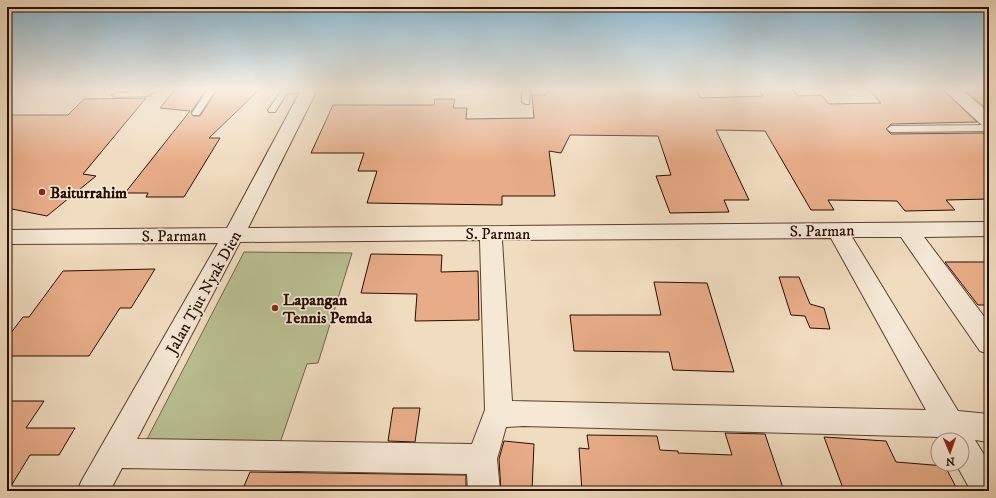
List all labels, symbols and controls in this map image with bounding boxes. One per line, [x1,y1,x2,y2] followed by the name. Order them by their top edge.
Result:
[50,183,127,203] place label: Baiturrahim
[37,187,47,197] marker: Baiturrahim
[789,220,855,242] street label: S. Parman
[466,224,531,244] street label: S. Parman
[141,225,207,247] street label: S. Parman
[161,227,246,359] street label: Jalan Tjut Nyak Dien
[282,290,373,328] place label: Lapangan Tennis Pemda
[270,303,280,313] marker: Lapangan Tennis Pemda
[930,432,970,472] north arrow
[946,454,955,468] text: N

